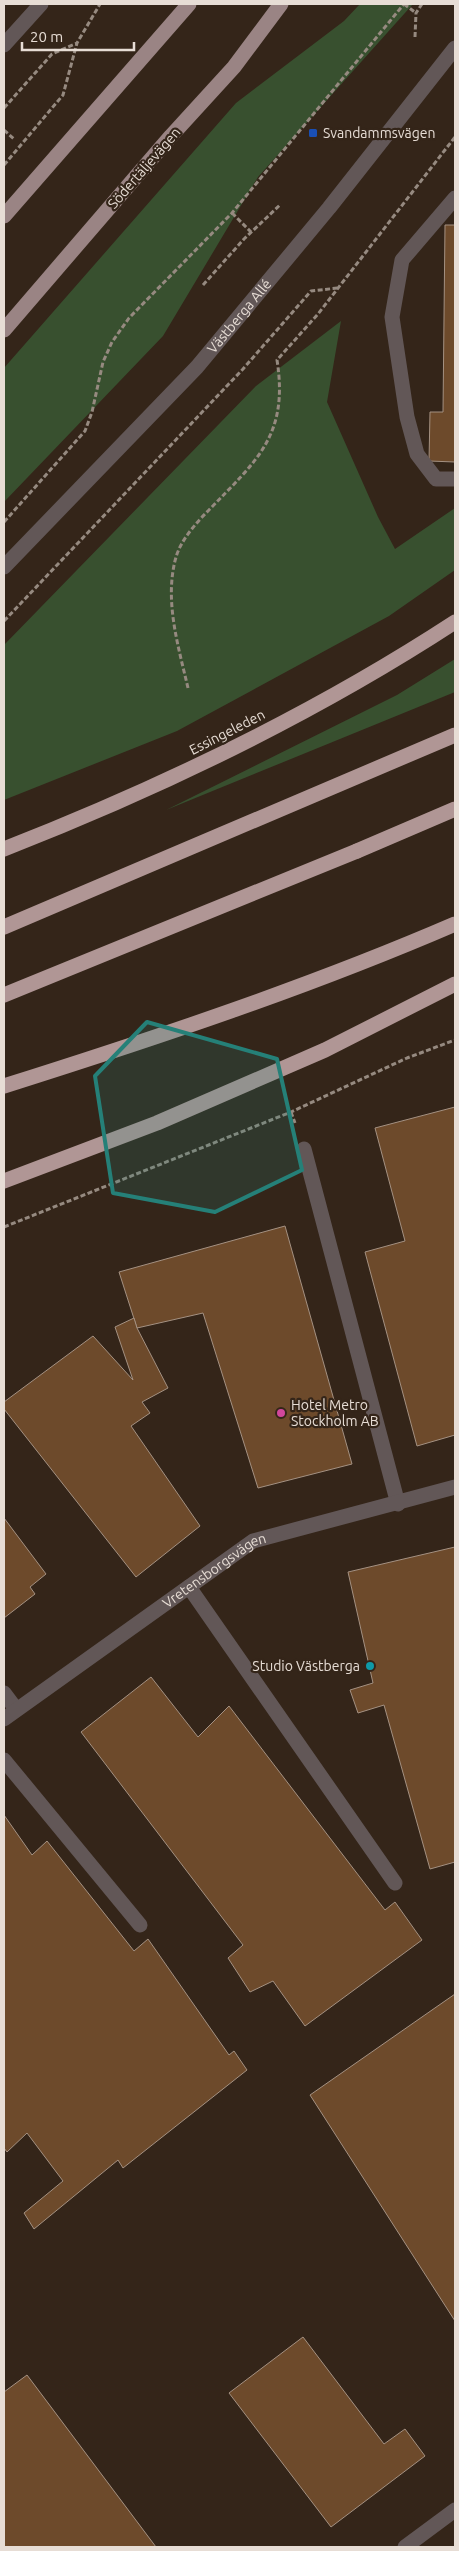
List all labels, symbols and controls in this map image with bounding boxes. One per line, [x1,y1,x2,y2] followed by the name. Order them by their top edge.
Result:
[22,20,135,52] scale bar
[30,28,63,45] text: 20 m
[104,124,184,212] street label: Södertäljevägen
[323,125,436,141] place label: Svandammsvägen
[307,127,319,139] marker: Svandammsvägen
[204,276,275,356] street label: Västberga Allé
[187,706,267,758] street label: Essingeleden
[291,1397,379,1429] place label: Hotel Metro Stockholm AB
[275,1407,287,1419] marker: Hotel Metro Stockholm AB
[159,1530,268,1611] street label: Vretensborgsvägen
[252,1658,360,1674] place label: Studio Västberga
[364,1660,376,1672] marker: Studio Västberga

